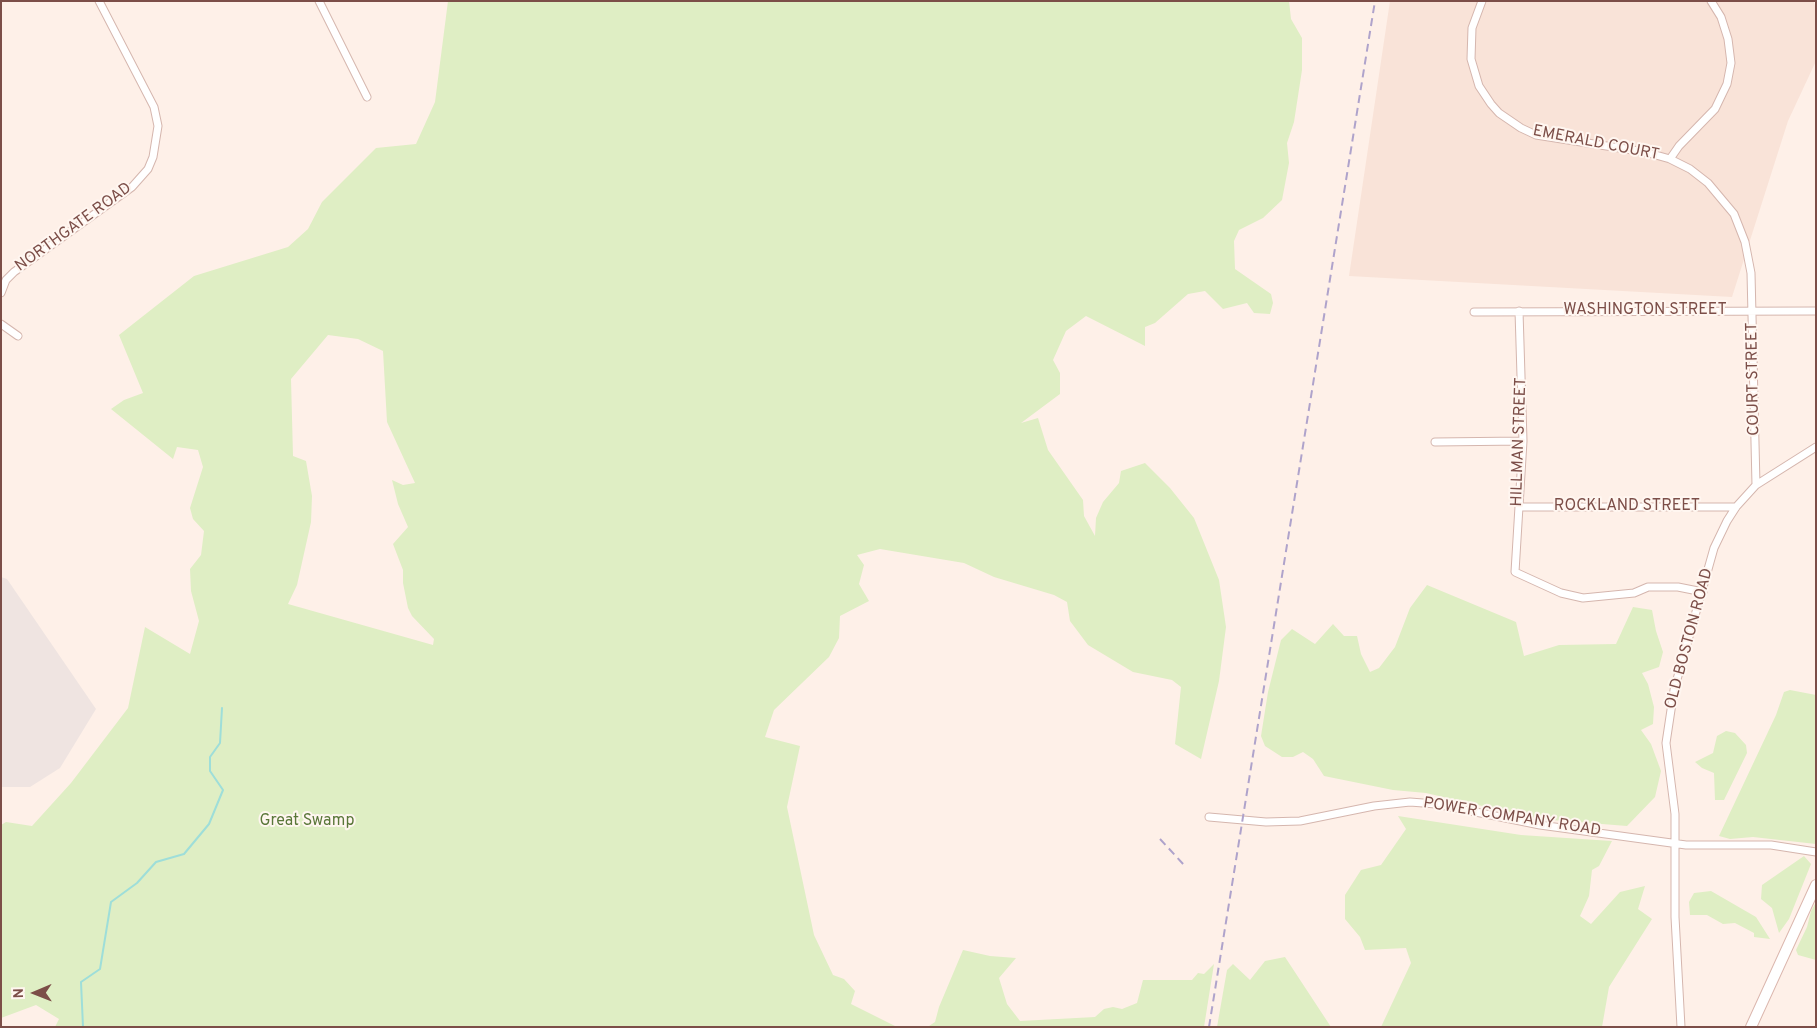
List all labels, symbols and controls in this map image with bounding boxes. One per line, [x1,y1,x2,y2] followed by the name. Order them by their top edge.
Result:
[1531,122,1661,166] street label: EMERALD COURT
[12,179,136,277] street label: NORTHGATE ROAD
[1563,301,1727,321] street label: WASHINGTON STREET
[1743,322,1765,436] street label: COURT STREET
[1508,377,1532,507] street label: HILLMAN STREET
[1554,497,1700,517] street label: ROCKLAND STREET
[1662,566,1718,712] street label: OLD BOSTON ROAD
[1422,794,1602,842] street label: POWER COMPANY ROAD
[259,812,355,832] park label: Great Swamp
[10,968,60,1018] north arrow
[11,988,28,998] text: N

